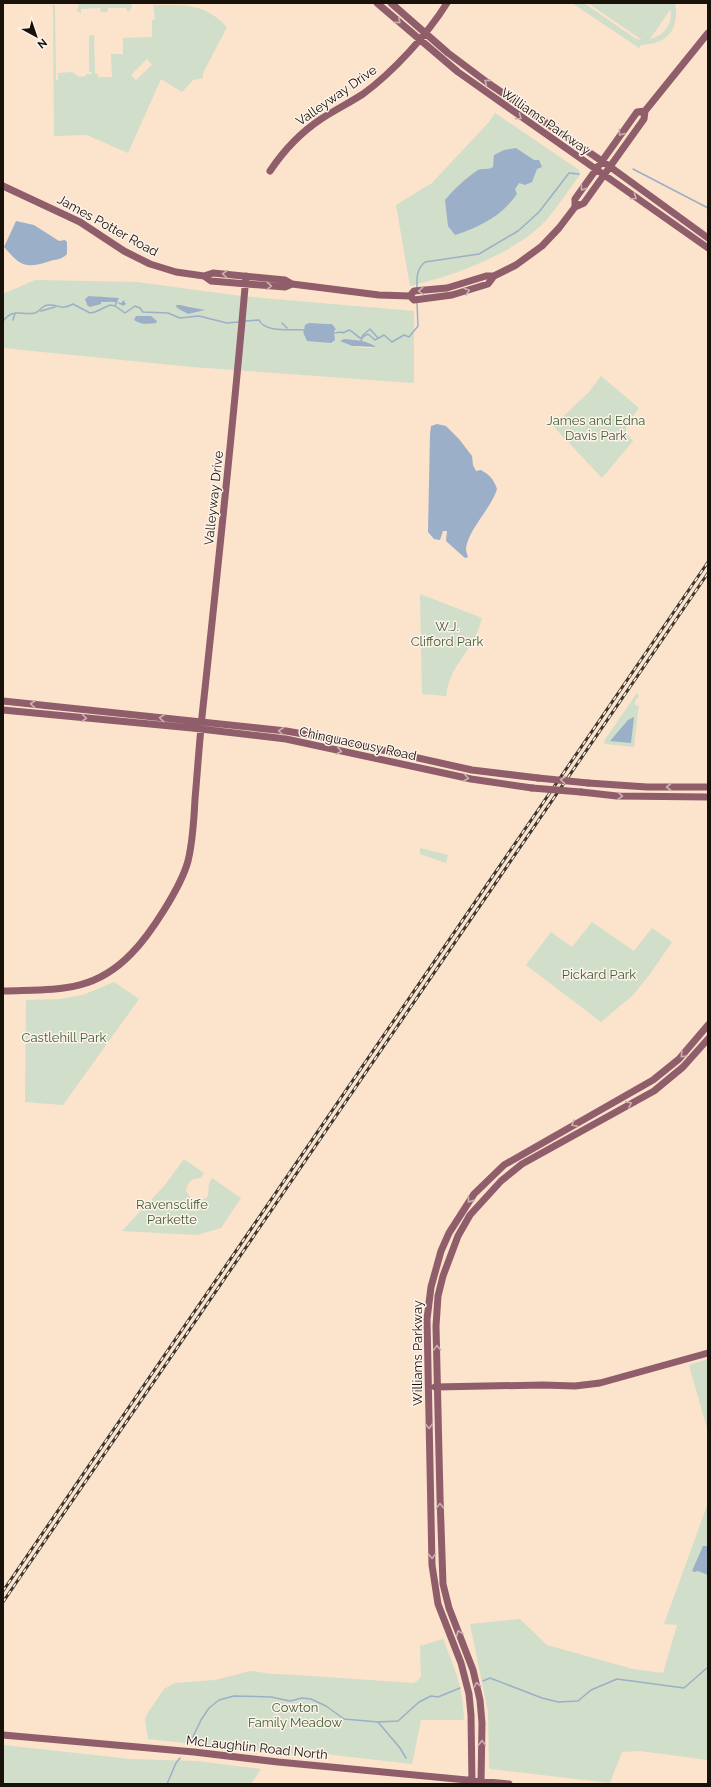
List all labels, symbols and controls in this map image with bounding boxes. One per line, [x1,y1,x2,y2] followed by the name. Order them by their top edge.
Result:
[16,16,56,56] north arrow
[393,17,401,24] one-way arrow
[35,36,50,51] text: N
[293,62,380,129] street label: Valleyway Drive
[484,80,491,87] one-way arrow
[498,85,593,158] street label: Williams Parkway
[514,112,521,119] one-way arrow
[619,129,626,136] one-way arrow
[580,184,588,191] one-way arrow
[55,191,161,259] street label: James Potter Road
[630,192,637,199] one-way arrow
[222,270,228,279] one-way arrow
[266,282,272,291] one-way arrow
[418,286,424,295] one-way arrow
[463,287,470,296] one-way arrow
[547,413,645,443] park label: James and Edna Davis Park
[201,450,226,546] street label: Valleyway Drive
[411,619,483,649] park label: W.J. Clifford Park
[30,700,36,709] one-way arrow
[81,713,87,722] one-way arrow
[159,714,165,723] one-way arrow
[298,724,418,763] street label: Chinguacousy Road
[278,726,284,735] one-way arrow
[336,747,342,755] one-way arrow
[463,773,470,782] one-way arrow
[560,776,566,785] one-way arrow
[666,783,672,791] one-way arrow
[617,791,623,800] one-way arrow
[562,967,636,982] park label: Pickard Park
[22,1030,106,1045] park label: Castlehill Park
[680,1050,688,1058] one-way arrow
[625,1101,632,1109] one-way arrow
[571,1120,578,1127] one-way arrow
[468,1196,475,1203] one-way arrow
[136,1197,208,1227] park label: Ravenscliffe Parkette
[410,1300,425,1406] street label: Williams Parkway
[433,1345,441,1351] one-way arrow
[425,1423,433,1429] one-way arrow
[436,1503,444,1509] one-way arrow
[427,1553,436,1559] one-way arrow
[456,1630,464,1638] one-way arrow
[473,1681,481,1688] one-way arrow
[248,1700,343,1730] park label: Cowton Family Meadow
[185,1733,329,1762] street label: McLaughlin Road North
[478,1740,486,1746] one-way arrow

